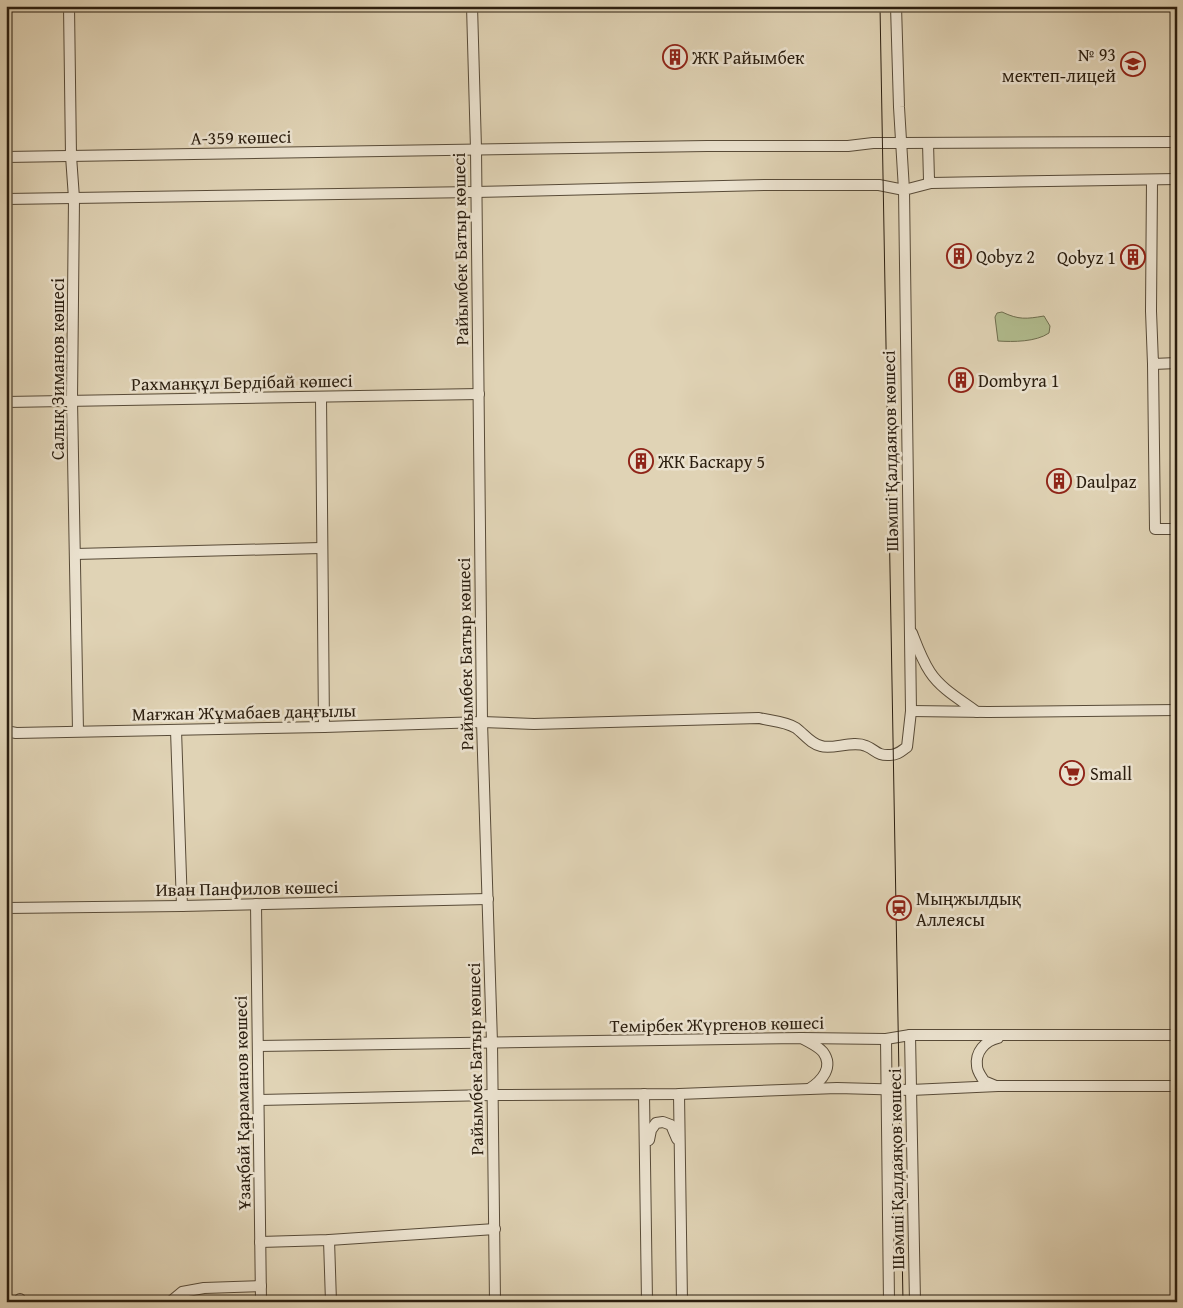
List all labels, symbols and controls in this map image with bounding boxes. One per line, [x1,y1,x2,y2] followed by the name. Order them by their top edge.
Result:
[1002,41,1116,89] place label: № 93 мектеп-лицей
[662,44,688,70] building icon: ЖК Райымбек
[691,44,805,71] place label: ЖК Райымбек
[1120,51,1146,77] school or university icon: № 93 мектеп-лицей
[190,123,292,151] street label: А-359 көшесі
[445,152,475,346] street label: Райымбек Батыр көшесі
[946,243,972,269] building icon: Qobyz 2
[976,243,1035,270] place label: Qobyz 2
[1057,244,1116,271] place label: Qobyz 1
[1120,244,1146,270] building icon: Qobyz 1
[44,278,71,460] street label: Салық Зиманов көшесі
[875,350,905,552] street label: Шәмші Қалдаяқов көшесі
[131,367,353,397] street label: Рахманқұл Бердібай көшесі
[948,367,974,393] building icon: Dombyra 1
[978,367,1059,394] place label: Dombyra 1
[628,448,654,474] building icon: ЖК Баскару 5
[657,448,765,475] place label: ЖК Баскару 5
[1046,468,1072,494] building icon: Daulpaz
[1076,468,1136,495] place label: Daulpaz
[450,557,480,751] street label: Райымбек Батыр көшесі
[132,697,357,727] street label: Мағжан Жұмабаев даңғылы
[1059,760,1085,786] supermarket icon: Small
[1090,760,1132,787] place label: Small
[155,873,339,903] street label: Иван Панфилов көшесі
[916,885,1021,933] place label: Мыңжылдық Аллеясы
[886,895,912,921] station icon: Мыңжылдық Аллеясы
[460,962,490,1156] street label: Райымбек Батыр көшесі
[227,995,257,1211] street label: Ұзақбай Қараманов көшесі
[610,1009,824,1039] street label: Темірбек Жүргенов көшесі
[881,1068,911,1270] street label: Шәмші Қалдаяқов көшесі

